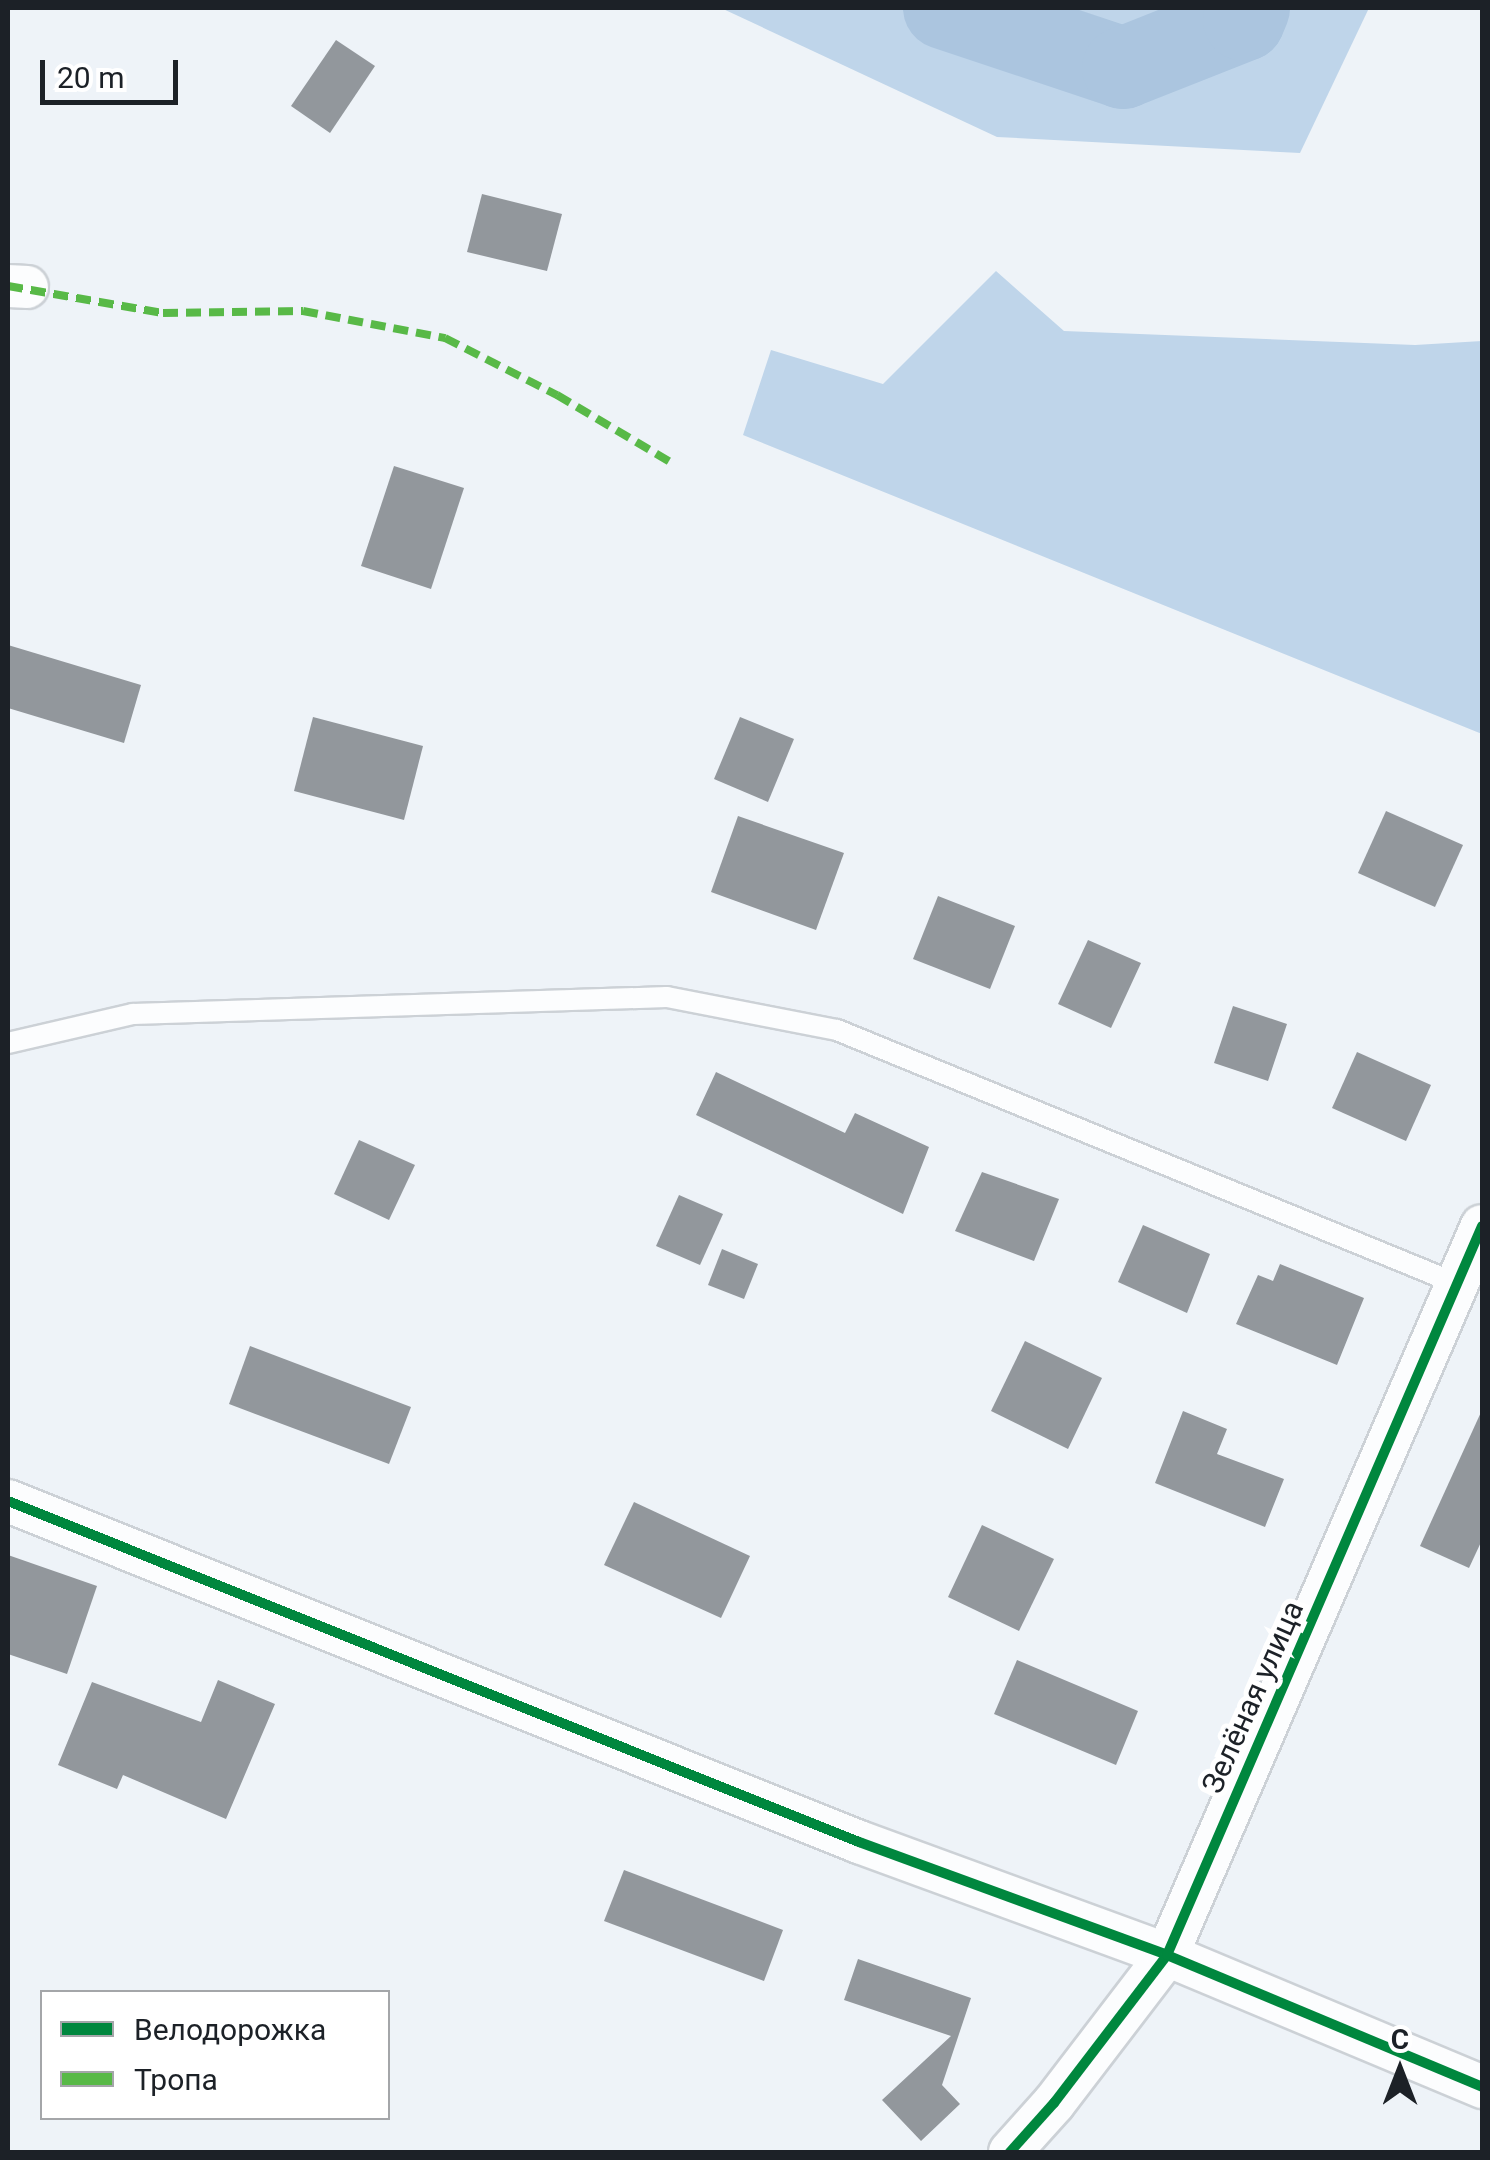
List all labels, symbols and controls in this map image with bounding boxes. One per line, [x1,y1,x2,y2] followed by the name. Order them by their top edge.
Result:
[45,40,182,102] scale bar
[57,60,124,95] text: 20 m
[1194,1595,1312,1799] street label: Зелёная улица
[40,1990,390,2120] legend
[134,2012,326,2047] text: Велодорожка
[1350,2020,1450,2120] north arrow
[1391,2023,1409,2056] text: С
[134,2062,218,2097] text: Тропа

